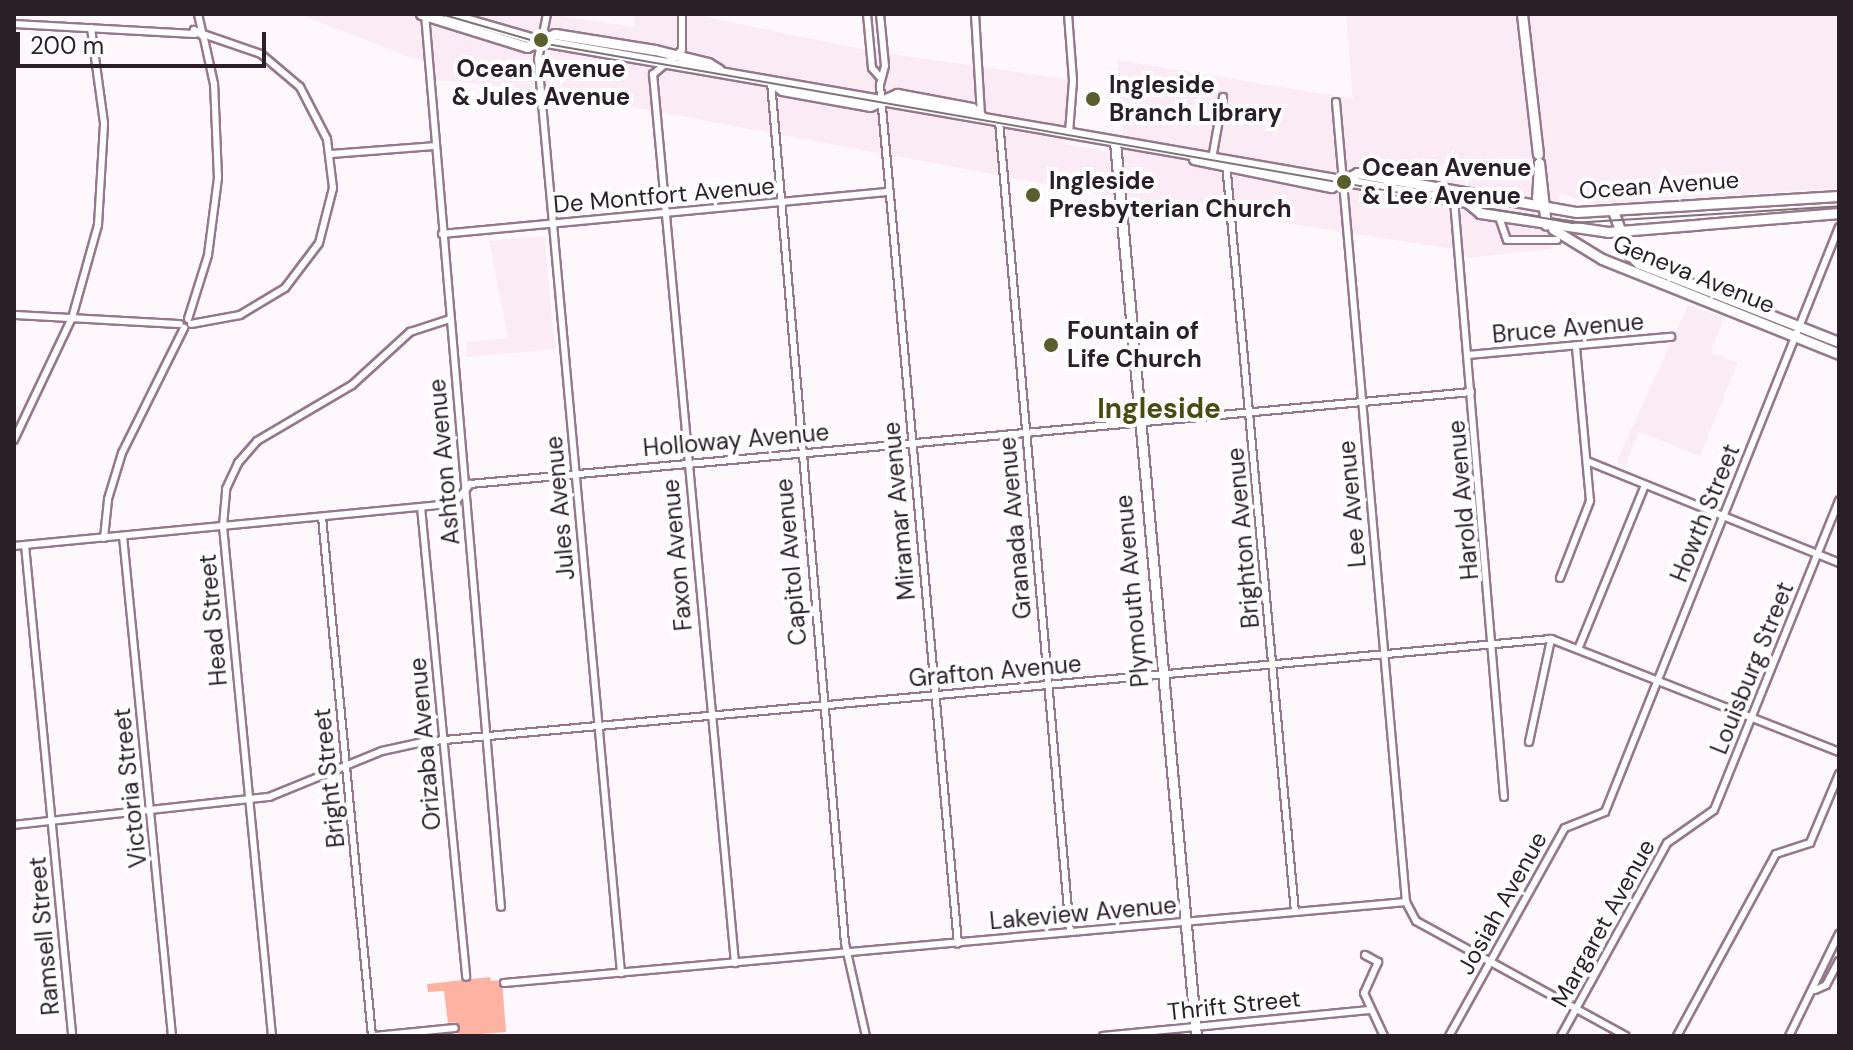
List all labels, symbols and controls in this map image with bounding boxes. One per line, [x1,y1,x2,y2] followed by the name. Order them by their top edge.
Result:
[20,16,270,66] scale bar
[530,29,552,51] marker: Ocean Avenue & Jules Avenue
[30,30,104,61] text: 200 m
[452,55,630,111] place label: Ocean Avenue & Jules Avenue
[1109,71,1282,127] place label: Ingleside Branch Library
[1084,90,1102,108] marker: Ingleside Branch Library
[1362,154,1531,210] place label: Ocean Avenue & Lee Avenue
[1578,165,1740,205] street label: Ocean Avenue
[1049,167,1291,223] place label: Ingleside Presbyterian Church
[552,171,776,219] street label: De Montfort Avenue
[1333,171,1355,193] marker: Ocean Avenue & Lee Avenue
[1024,186,1042,204] marker: Ingleside Presbyterian Church
[1609,228,1779,320] street label: Geneva Avenue
[1491,307,1645,349] street label: Bruce Avenue
[1067,317,1202,373] place label: Fountain of Life Church
[1042,336,1060,354] marker: Fountain of Life Church
[422,378,466,546] street label: Ashton Avenue
[1097,392,1221,426] district label: Ingleside
[642,418,830,462] street label: Holloway Avenue
[1442,419,1484,581] street label: Harold Avenue
[877,421,921,601] street label: Miramar Avenue
[539,435,581,581] street label: Jules Avenue
[993,436,1037,620] street label: Granada Avenue
[1332,439,1372,569] street label: Lee Avenue
[1664,440,1746,586] street label: Howth Street
[1221,446,1265,630] street label: Brighton Avenue
[769,477,813,647] street label: Capitol Avenue
[656,478,698,632] street label: Faxon Avenue
[1109,494,1155,688] street label: Plymouth Avenue
[193,553,233,687] street label: Head Street
[1704,578,1800,758] street label: Louisburg Street
[907,649,1083,693] street label: Grafton Avenue
[403,656,447,832] street label: Orizaba Avenue
[107,707,153,869] street label: Victoria Street
[307,707,351,849] street label: Bright Street
[1451,827,1553,979] street label: Josiah Avenue
[1545,834,1661,1012] street label: Margaret Avenue
[23,855,65,1017] street label: Ramsell Street
[988,890,1178,936] street label: Lakeview Avenue
[1166,984,1302,1026] street label: Thrift Street

